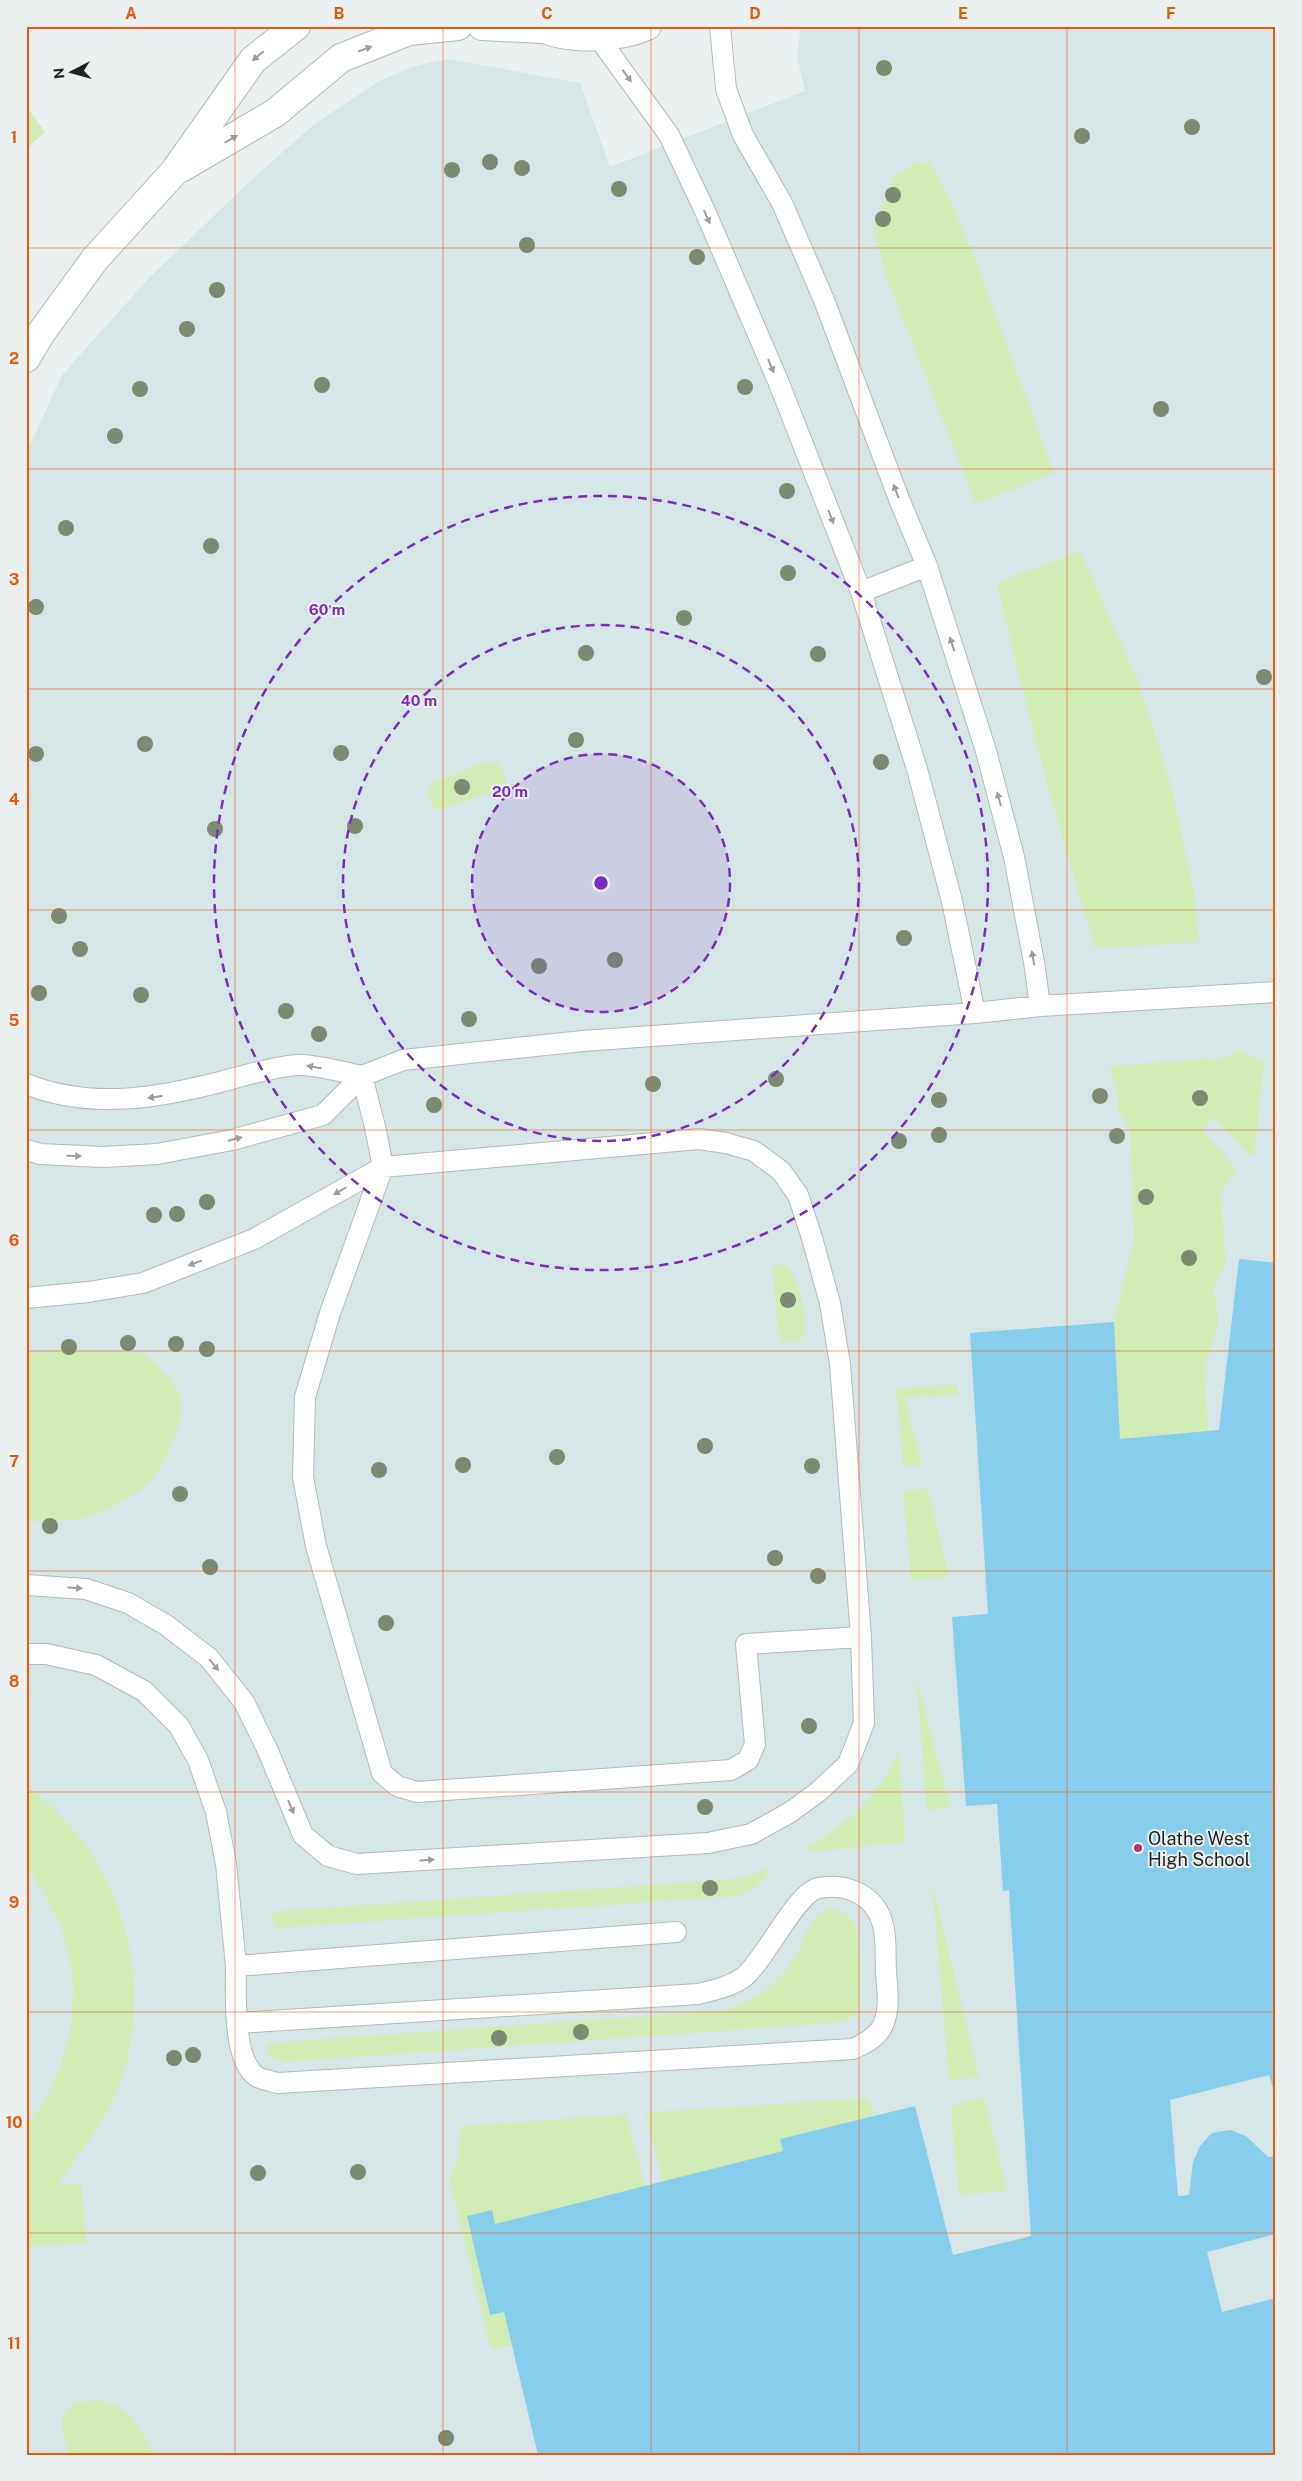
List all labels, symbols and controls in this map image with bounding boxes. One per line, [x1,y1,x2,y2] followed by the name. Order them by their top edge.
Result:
[125,4,137,23] text: A
[334,4,345,23] text: B
[541,4,553,23] text: C
[749,4,761,23] text: D
[958,4,968,23] text: E
[1166,4,1176,23] text: F
[358,45,373,53] one-way arrow
[48,48,98,98] north arrow
[251,51,264,62] one-way arrow
[51,67,68,80] text: N
[621,69,632,82] one-way arrow
[11,128,17,147] text: 1
[224,134,238,143] one-way arrow
[704,210,712,224] one-way arrow
[9,349,19,368] text: 2
[768,359,776,373] one-way arrow
[892,483,900,498] one-way arrow
[828,510,836,524] one-way arrow
[9,570,19,589] text: 3
[309,601,345,618] text: 60 m
[947,636,955,651] one-way arrow
[401,692,437,709] text: 40 m
[492,783,528,800] text: 20 m
[9,790,20,809] text: 4
[994,792,1002,807] one-way arrow
[592,874,610,892] centre of rings
[1029,949,1037,965] one-way arrow
[9,1011,20,1030] text: 5
[306,1063,321,1071] one-way arrow
[147,1093,163,1101] one-way arrow
[228,1135,243,1143] one-way arrow
[66,1152,82,1160] one-way arrow
[334,1187,347,1196] one-way arrow
[9,1231,19,1250] text: 6
[187,1259,202,1267] one-way arrow
[9,1452,19,1471] text: 7
[67,1584,83,1592] one-way arrow
[209,1658,220,1671] one-way arrow
[9,1672,20,1691] text: 8
[287,1800,295,1814] one-way arrow
[1148,1828,1250,1870] place label: Olathe West High School
[1132,1842,1144,1854] marker: Olathe West High School
[419,1855,435,1863] one-way arrow
[9,1893,19,1912] text: 9
[5,2113,23,2132] text: 10
[7,2334,21,2353] text: 11

